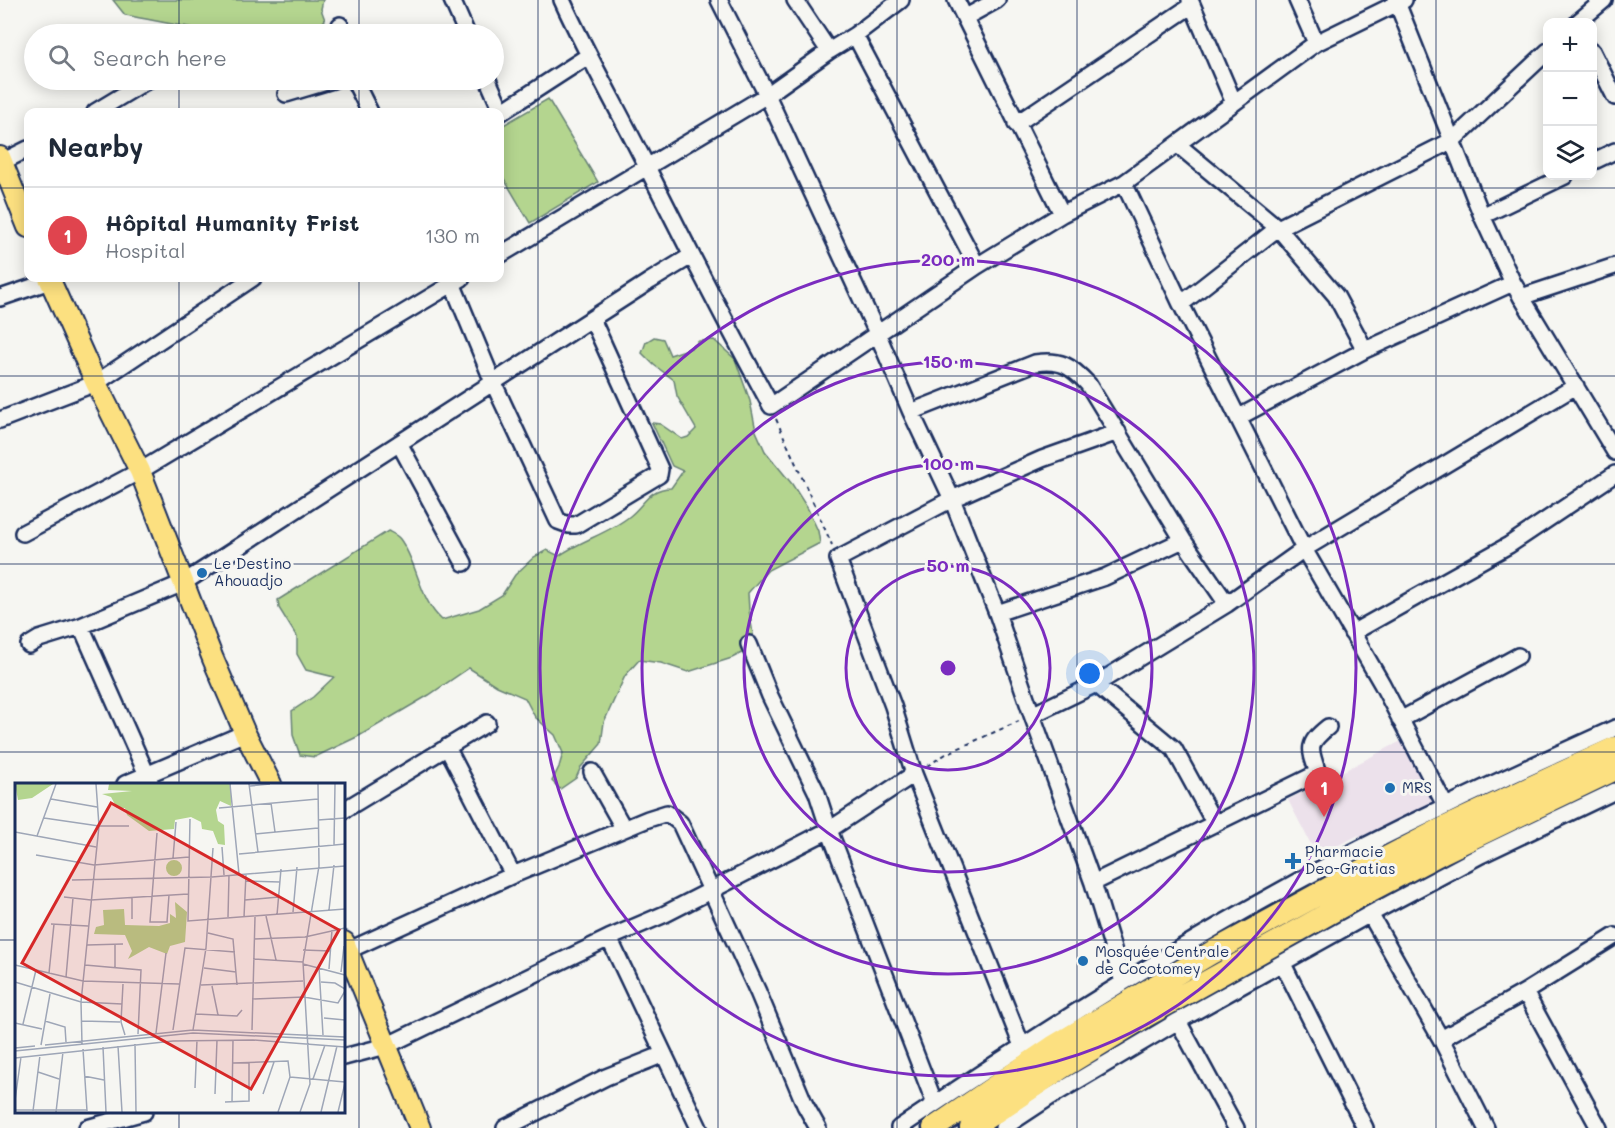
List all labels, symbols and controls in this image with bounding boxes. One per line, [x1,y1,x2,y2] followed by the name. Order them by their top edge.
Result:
[1543,18,1597,180] map controls
[1543,18,1597,72] button: +
[24,24,504,90] search box
[45,41,78,74] icon: search
[93,43,227,72] text: Search here
[1543,72,1597,126] button: −
[1543,126,1597,180] button: layers
[48,130,143,164] text: Nearby
[105,208,359,237] text: Hôpital Humanity Frist
[63,222,72,248] text: 1
[425,222,480,248] text: 130 m
[105,237,186,263] text: Hospital
[921,247,975,271] text: 200 m
[923,349,973,373] text: 150 m
[922,451,974,475] text: 100 m
[214,553,291,590] place label: Le Destino Ahouadjo
[927,553,969,577] text: 50 m
[195,566,209,580] marker: Le Destino Ahouadjo
[938,658,958,678] centre of rings
[1075,659,1104,688] your location
[1304,768,1344,817] pin: 1
[1402,777,1432,797] place label: MRS
[1383,781,1397,795] marker: MRS
[15,783,345,1113] inset map
[1305,841,1396,878] place label: Pharmacie Deo-Gratias
[1286,854,1300,868] marker: Pharmacie Deo-Gratias
[1095,941,1229,978] place label: Mosquée Centrale de Cocotomey
[1076,954,1090,968] marker: Mosquée Centrale de Cocotomey

